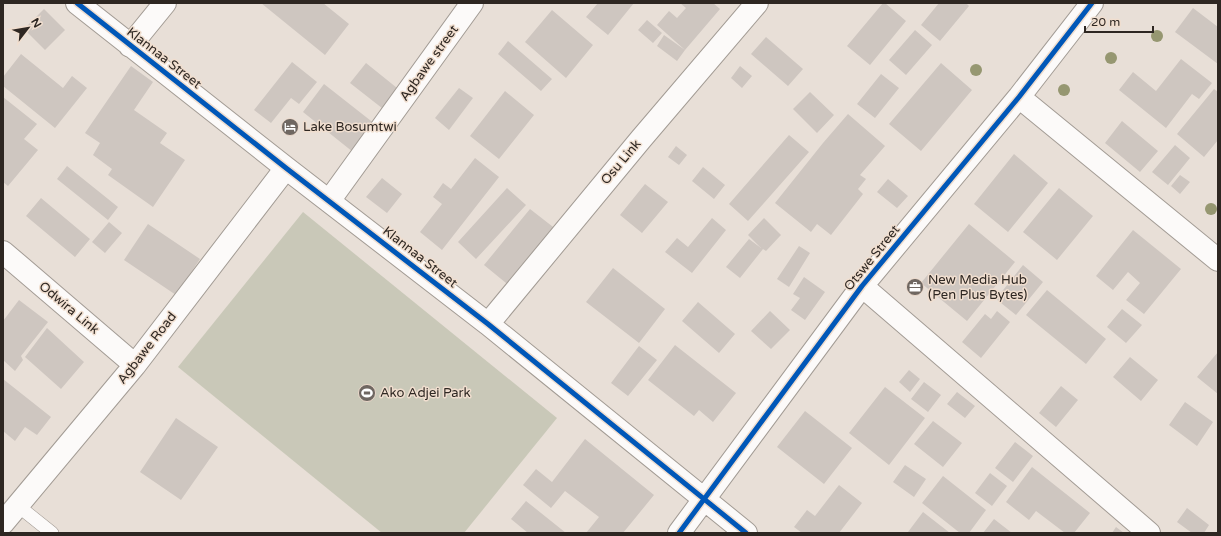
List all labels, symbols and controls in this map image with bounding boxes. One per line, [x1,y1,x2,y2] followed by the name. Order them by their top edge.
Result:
[8,8,48,48] north arrow
[1085,8,1153,34] scale bar
[1091,15,1120,29] text: 20 m
[28,16,44,30] text: N
[396,22,462,104] street label: Agbawe street
[124,24,205,92] street label: Klannaa Street
[280,117,300,137] hotel icon: Lake Bosumtwi
[303,119,397,135] place label: Lake Bosumtwi
[598,136,644,188] street label: Osu Link
[841,222,903,294] street label: Otswe Street
[380,223,461,291] street label: Klannaa Street
[928,272,1027,303] place label: New Media Hub (Pen Plus Bytes)
[905,277,925,297] office icon: New Media Hub (Pen Plus Bytes)
[36,278,102,338] street label: Odwira Link
[114,309,180,387] street label: Agbawe Road
[357,383,377,403] sports icon: Ako Adjei Park
[380,385,471,401] place label: Ako Adjei Park

